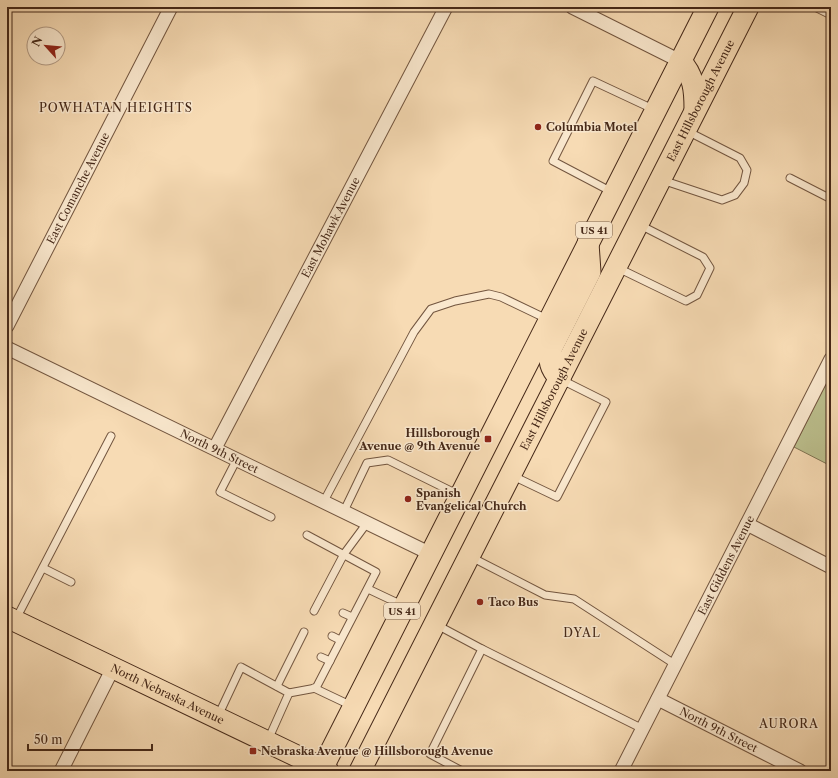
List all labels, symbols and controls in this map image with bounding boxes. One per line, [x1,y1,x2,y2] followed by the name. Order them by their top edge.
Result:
[26,26,66,66] north arrow
[29,34,46,49] text: N
[664,37,737,164] street label: East Hillsborough Avenue
[39,100,193,115] district label: POWHATAN HEIGHTS
[546,120,637,134] place label: Columbia Motel
[533,122,543,132] marker: Columbia Motel
[43,130,112,246] street label: East Comanche Avenue
[298,175,363,280] street label: East Mohawk Avenue
[576,222,612,238] road number: US 41
[517,326,591,453] street label: East Hillsborough Avenue
[178,426,261,476] street label: North 9th Street
[358,426,480,453] place label: Hillsborough Avenue @ 9th Avenue
[483,434,493,444] marker: Hillsborough Avenue @ 9th Avenue
[416,486,527,513] place label: Spanish Evangelical Church
[403,494,413,504] marker: Spanish Evangelical Church
[695,513,757,617] street label: East Giddens Avenue
[488,595,538,609] place label: Taco Bus
[475,597,485,607] marker: Taco Bus
[384,603,420,619] road number: US 41
[563,625,601,640] district label: DYAL
[108,661,227,727] street label: North Nebraska Avenue
[677,704,760,755] street label: North 9th Street
[758,716,819,731] district label: AURORA
[28,726,152,752] scale bar
[34,732,63,747] text: 50 m
[261,744,494,758] place label: Nebraska Avenue @ Hillsborough Avenue
[248,746,258,756] marker: Nebraska Avenue @ Hillsborough Avenue

